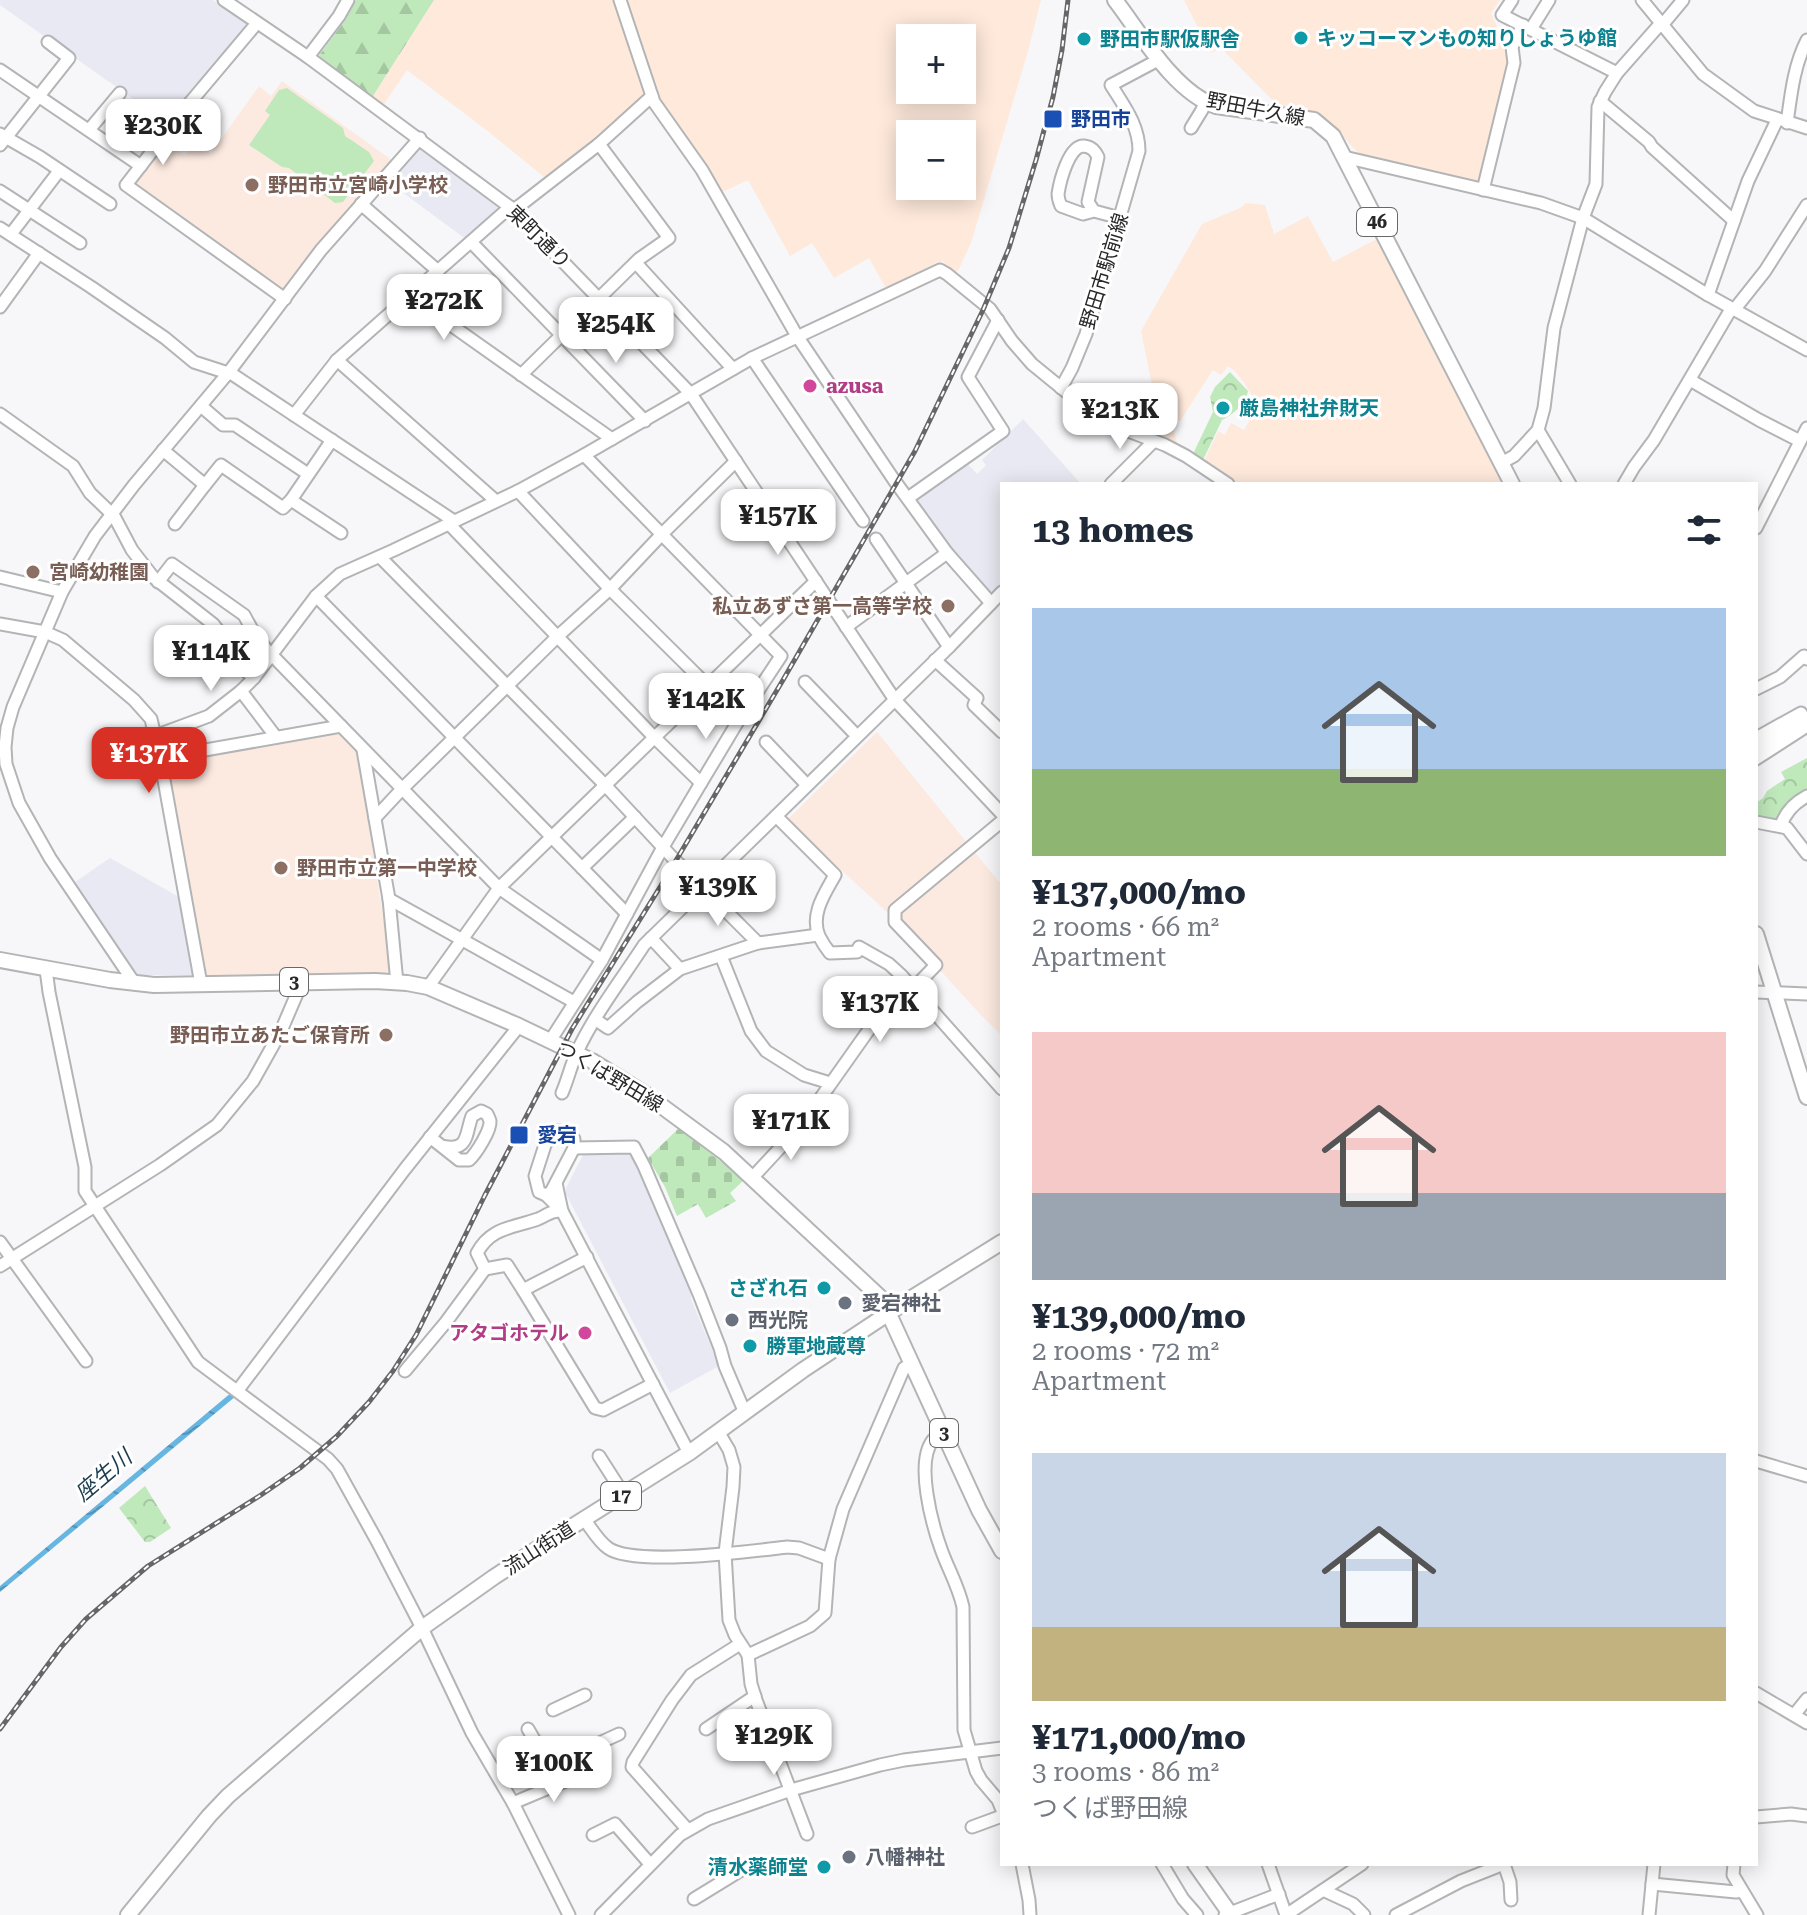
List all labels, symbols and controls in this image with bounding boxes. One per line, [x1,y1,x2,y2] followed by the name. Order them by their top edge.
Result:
[896,24,976,200] map controls
[896,24,976,104] button: +
[1317,26,1617,50] place label: キッコーマンもの知りしょうゆ館
[1100,27,1240,51] place label: 野田市駅仮駅舎
[1292,29,1310,47] marker: キッコーマンもの知りしょうゆ館
[1075,30,1093,48] marker: 野田市駅仮駅舎
[1205,88,1307,130] street label: 野田牛久線
[107,99,219,167] pin: ¥230K
[1071,107,1131,131] place label: 野田市
[1042,108,1064,130] marker: 野田市
[124,110,202,140] text: ¥230K
[896,120,976,200] button: −
[268,173,448,197] place label: 野田市立宮崎小学校
[243,176,261,194] marker: 野田市立宮崎小学校
[502,200,576,274] street label: 東町通り
[1357,208,1397,236] road number: 46
[1075,210,1133,332] street label: 野田市駅前線
[388,274,500,342] pin: ¥272K
[405,285,483,315] text: ¥272K
[560,297,672,365] pin: ¥254K
[577,308,655,338] text: ¥254K
[826,374,884,398] place label: azusa
[801,377,819,395] marker: azusa
[1064,383,1176,451] pin: ¥213K
[1081,394,1159,424] text: ¥213K
[1239,396,1379,420] place label: 厳島神社弁財天
[1214,399,1232,417] marker: 厳島神社弁財天
[722,489,834,557] pin: ¥157K
[739,500,817,530] text: ¥157K
[1682,508,1726,552] icon: filters
[1032,510,1194,550] text: 13 homes
[49,560,149,584] place label: 宮崎幼稚園
[24,563,42,581] marker: 宮崎幼稚園
[712,594,932,618] place label: 私立あずさ第一高等学校
[939,597,957,615] marker: 私立あずさ第一高等学校
[155,625,267,693] pin: ¥114K
[172,636,250,666] text: ¥114K
[1307,660,1451,804] icon: home
[650,673,762,741] pin: ¥142K
[667,684,745,714] text: ¥142K
[93,727,205,795] pin: ¥137K
[110,738,188,768] text: ¥137K
[297,856,477,880] place label: 野田市立第一中学校
[272,859,290,877] marker: 野田市立第一中学校
[662,860,774,928] pin: ¥139K
[679,871,757,901] text: ¥139K
[1032,872,1246,912] text: ¥137,000/mo
[1032,912,1219,942] text: 2 rooms · 66 m²
[1032,942,1166,972] text: Apartment
[280,968,308,996] road number: 3
[824,976,936,1044] pin: ¥137K
[841,987,919,1017] text: ¥137K
[170,1023,370,1047] place label: 野田市立あたご保育所
[377,1026,395,1044] marker: 野田市立あたご保育所
[552,1035,668,1117] street label: つくば野田線
[1307,1084,1451,1228] icon: home
[735,1094,847,1162] pin: ¥171K
[752,1105,830,1135] text: ¥171K
[537,1123,577,1147] place label: 愛宕
[508,1124,530,1146] marker: 愛宕
[728,1276,808,1300] place label: さざれ石
[815,1279,833,1297] marker: さざれ石
[861,1291,941,1315] place label: 愛宕神社
[836,1294,854,1312] marker: 愛宕神社
[1032,1296,1246,1336] text: ¥139,000/mo
[748,1308,808,1332] place label: 西光院
[723,1311,741,1329] marker: 西光院
[449,1321,569,1345] place label: アタゴホテル
[576,1324,594,1342] marker: アタゴホテル
[766,1334,866,1358] place label: 勝軍地蔵尊
[1032,1336,1219,1366] text: 2 rooms · 72 m²
[741,1337,759,1355] marker: 勝軍地蔵尊
[1032,1366,1166,1396] text: Apartment
[930,1419,958,1447] road number: 3
[70,1443,138,1506] water label: 座生川
[601,1482,641,1510] road number: 17
[1307,1505,1451,1649] icon: home
[499,1516,579,1580] street label: 流山街道
[718,1709,830,1777] pin: ¥129K
[1032,1717,1246,1757] text: ¥171,000/mo
[735,1720,813,1750] text: ¥129K
[498,1736,610,1804] pin: ¥100K
[515,1747,593,1777] text: ¥100K
[1032,1757,1219,1787] text: 3 rooms · 86 m²
[1032,1793,1188,1823] text: つくば野田線
[865,1845,945,1869] place label: 八幡神社
[840,1848,858,1866] marker: 八幡神社
[708,1855,808,1879] place label: 清水薬師堂
[815,1858,833,1876] marker: 清水薬師堂

